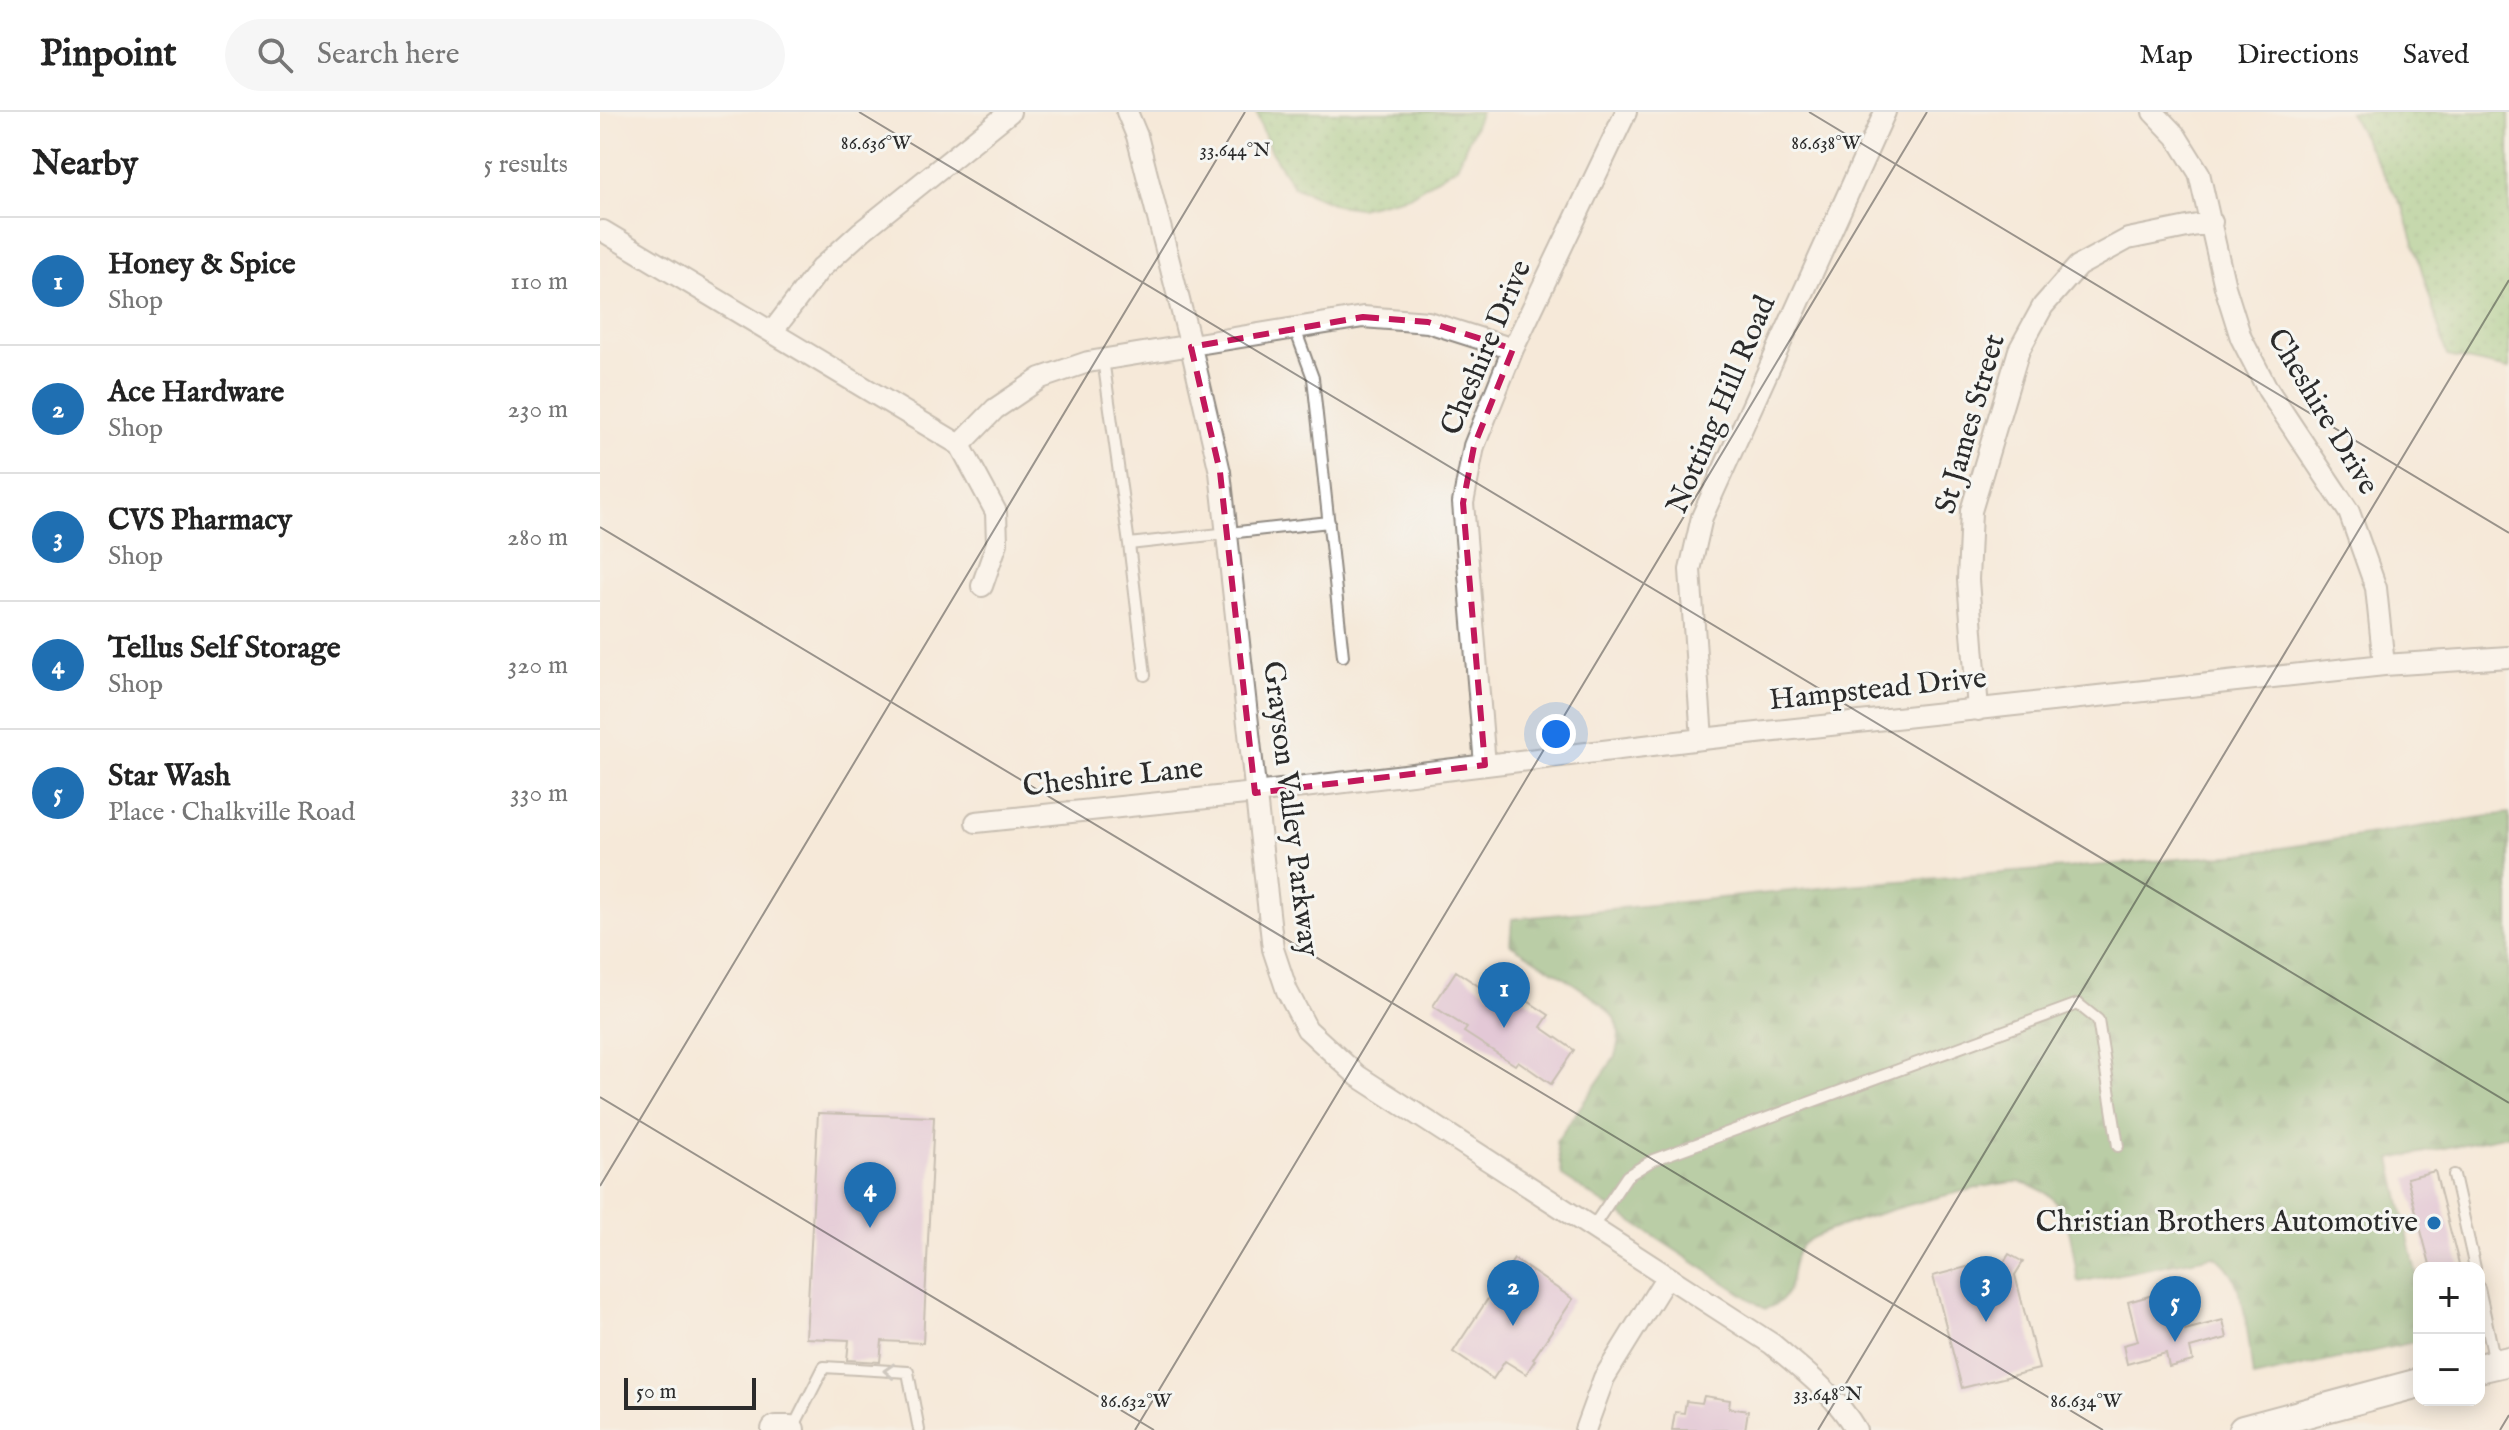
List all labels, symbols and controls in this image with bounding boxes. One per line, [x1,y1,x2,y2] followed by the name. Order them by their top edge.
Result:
[225,19,785,91] search box
[40,31,177,79] text: Pinpoint
[253,33,297,77] icon: search
[317,36,460,74] text: Search here
[2139,38,2193,73] text: Map
[2237,38,2359,73] text: Directions
[2403,38,2469,73] text: Saved
[841,131,912,156] text: 86.636°W
[1791,131,1862,156] text: 86.638°W
[1200,138,1270,163] text: 33.644°N
[32,143,138,186] text: Nearby
[484,148,568,181] text: 5 results
[108,246,296,284] text: Honey & Spice
[1433,255,1541,441] street label: Cheshire Drive
[53,265,63,298] text: 1
[510,265,568,298] text: 110 m
[108,284,163,317] text: Shop
[1659,289,1785,520] street label: Notting Hill Road
[2258,322,2386,502] street label: Cheshire Drive
[1927,330,2015,518] street label: St James Street
[108,374,284,412] text: Ace Hardware
[52,393,64,426] text: 2
[508,393,568,426] text: 230 m
[108,412,163,445] text: Shop
[108,502,292,540] text: CVS Pharmacy
[53,521,63,554] text: 3
[507,521,568,554] text: 280 m
[108,540,163,573] text: Shop
[108,630,340,668] text: Tellus Self Storage
[52,649,64,682] text: 4
[508,649,568,682] text: 320 m
[1253,659,1327,959] street label: Grayson Valley Parkway
[1768,660,1988,720] street label: Hampstead Drive
[108,668,163,701] text: Shop
[1536,714,1576,754] your location
[1021,750,1205,806] street label: Cheshire Lane
[108,758,230,796] text: Star Wash
[53,777,63,810] text: 5
[510,777,568,810] text: 330 m
[108,796,355,829] text: Place · Chalkville Road
[1478,962,1530,1028] pin: 1
[844,1162,896,1228] pin: 4
[2036,1204,2418,1242] place label: Christian Brothers Automotive
[2425,1214,2443,1232] marker: Christian Brothers Automotive
[1960,1256,2012,1322] pin: 3
[1487,1260,1539,1326] pin: 2
[2413,1262,2485,1406] map controls
[2413,1262,2485,1334] button: +
[2149,1276,2201,1342] pin: 5
[2413,1334,2485,1406] button: −
[882,1362,895,1379] one-way arrow
[624,1374,756,1410] scale bar
[636,1378,677,1406] text: 50 m
[1794,1382,1862,1407] text: 33.648°N
[1100,1389,1173,1414] text: 86.632°W
[2050,1389,2123,1414] text: 86.634°W

